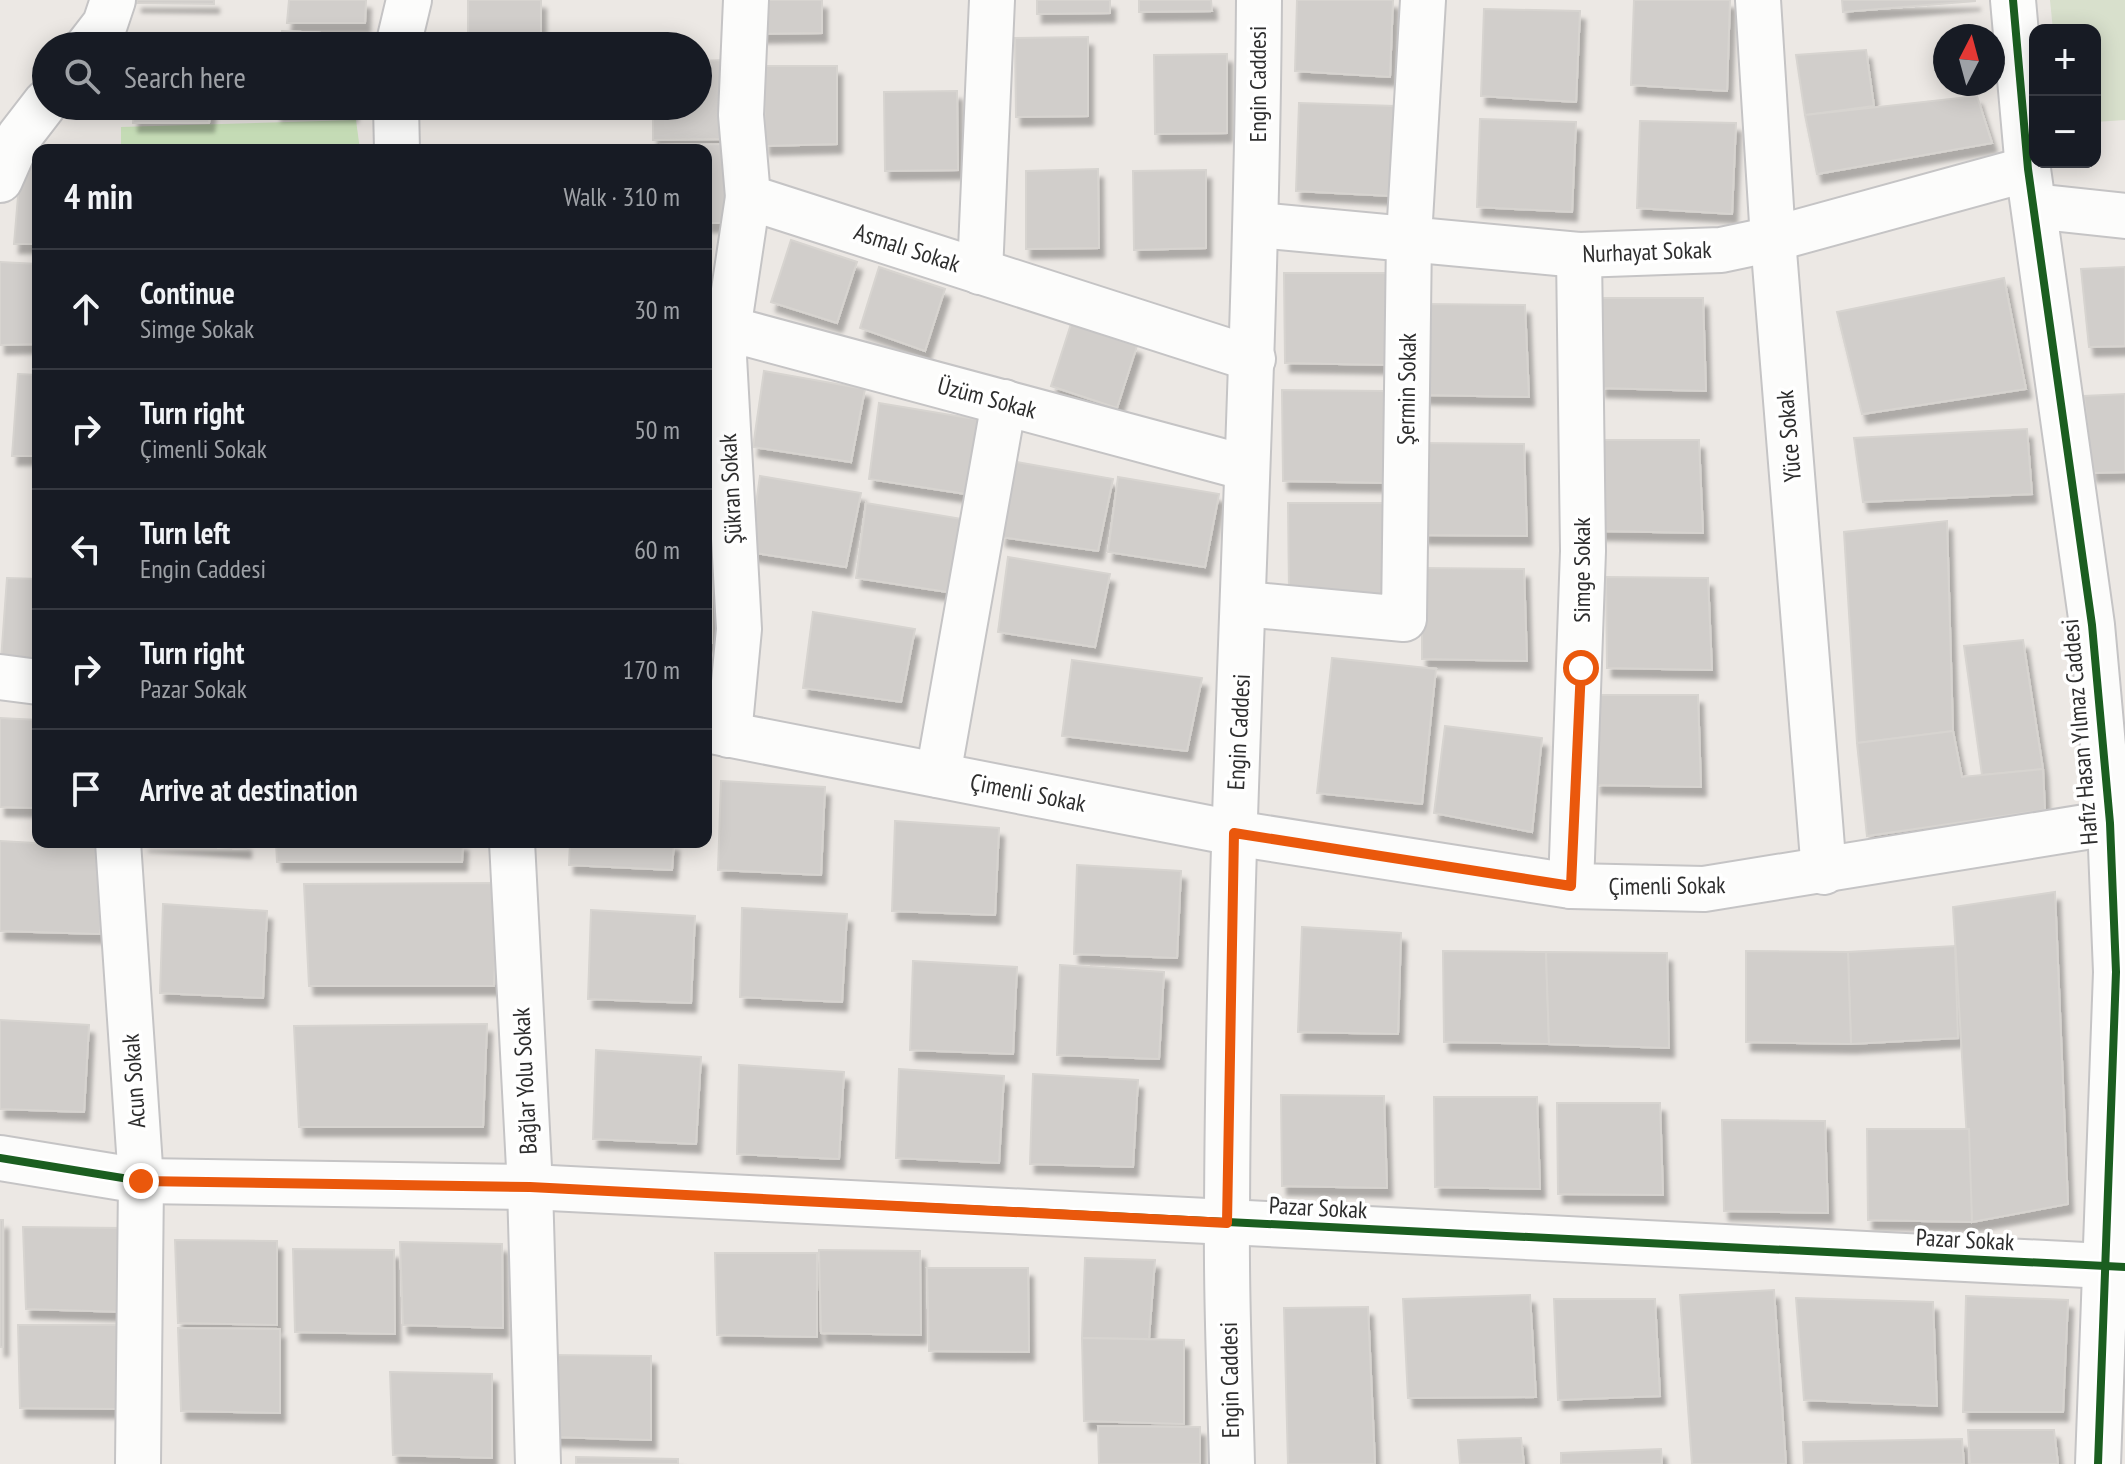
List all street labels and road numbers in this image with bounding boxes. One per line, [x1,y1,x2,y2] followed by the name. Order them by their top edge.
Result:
[1242,26,1273,142] street label: Engin Caddesi
[850,216,965,279] street label: Asmalı Sokak
[1582,234,1713,269] street label: Nurhayat Sokak
[1390,332,1423,445] street label: Şermin Sokak
[934,369,1041,426] street label: Üzüm Sokak
[1769,388,1808,483] street label: Yüce Sokak
[712,432,749,545] street label: Şükran Sokak
[1566,517,1597,623] street label: Simge Sokak
[2054,618,2105,846] street label: Hafız Hasan Yılmaz Caddesi
[1220,673,1257,791] street label: Engin Caddesi
[968,766,1089,819] street label: Çimenli Sokak
[1608,869,1726,902] street label: Çimenli Sokak
[505,1006,544,1155] street label: Bağlar Yolu Sokak
[115,1032,152,1129] street label: Acun Sokak
[1268,1189,1369,1226] street label: Pazar Sokak
[1915,1221,2016,1258] street label: Pazar Sokak
[1213,1322,1246,1438] street label: Engin Caddesi

